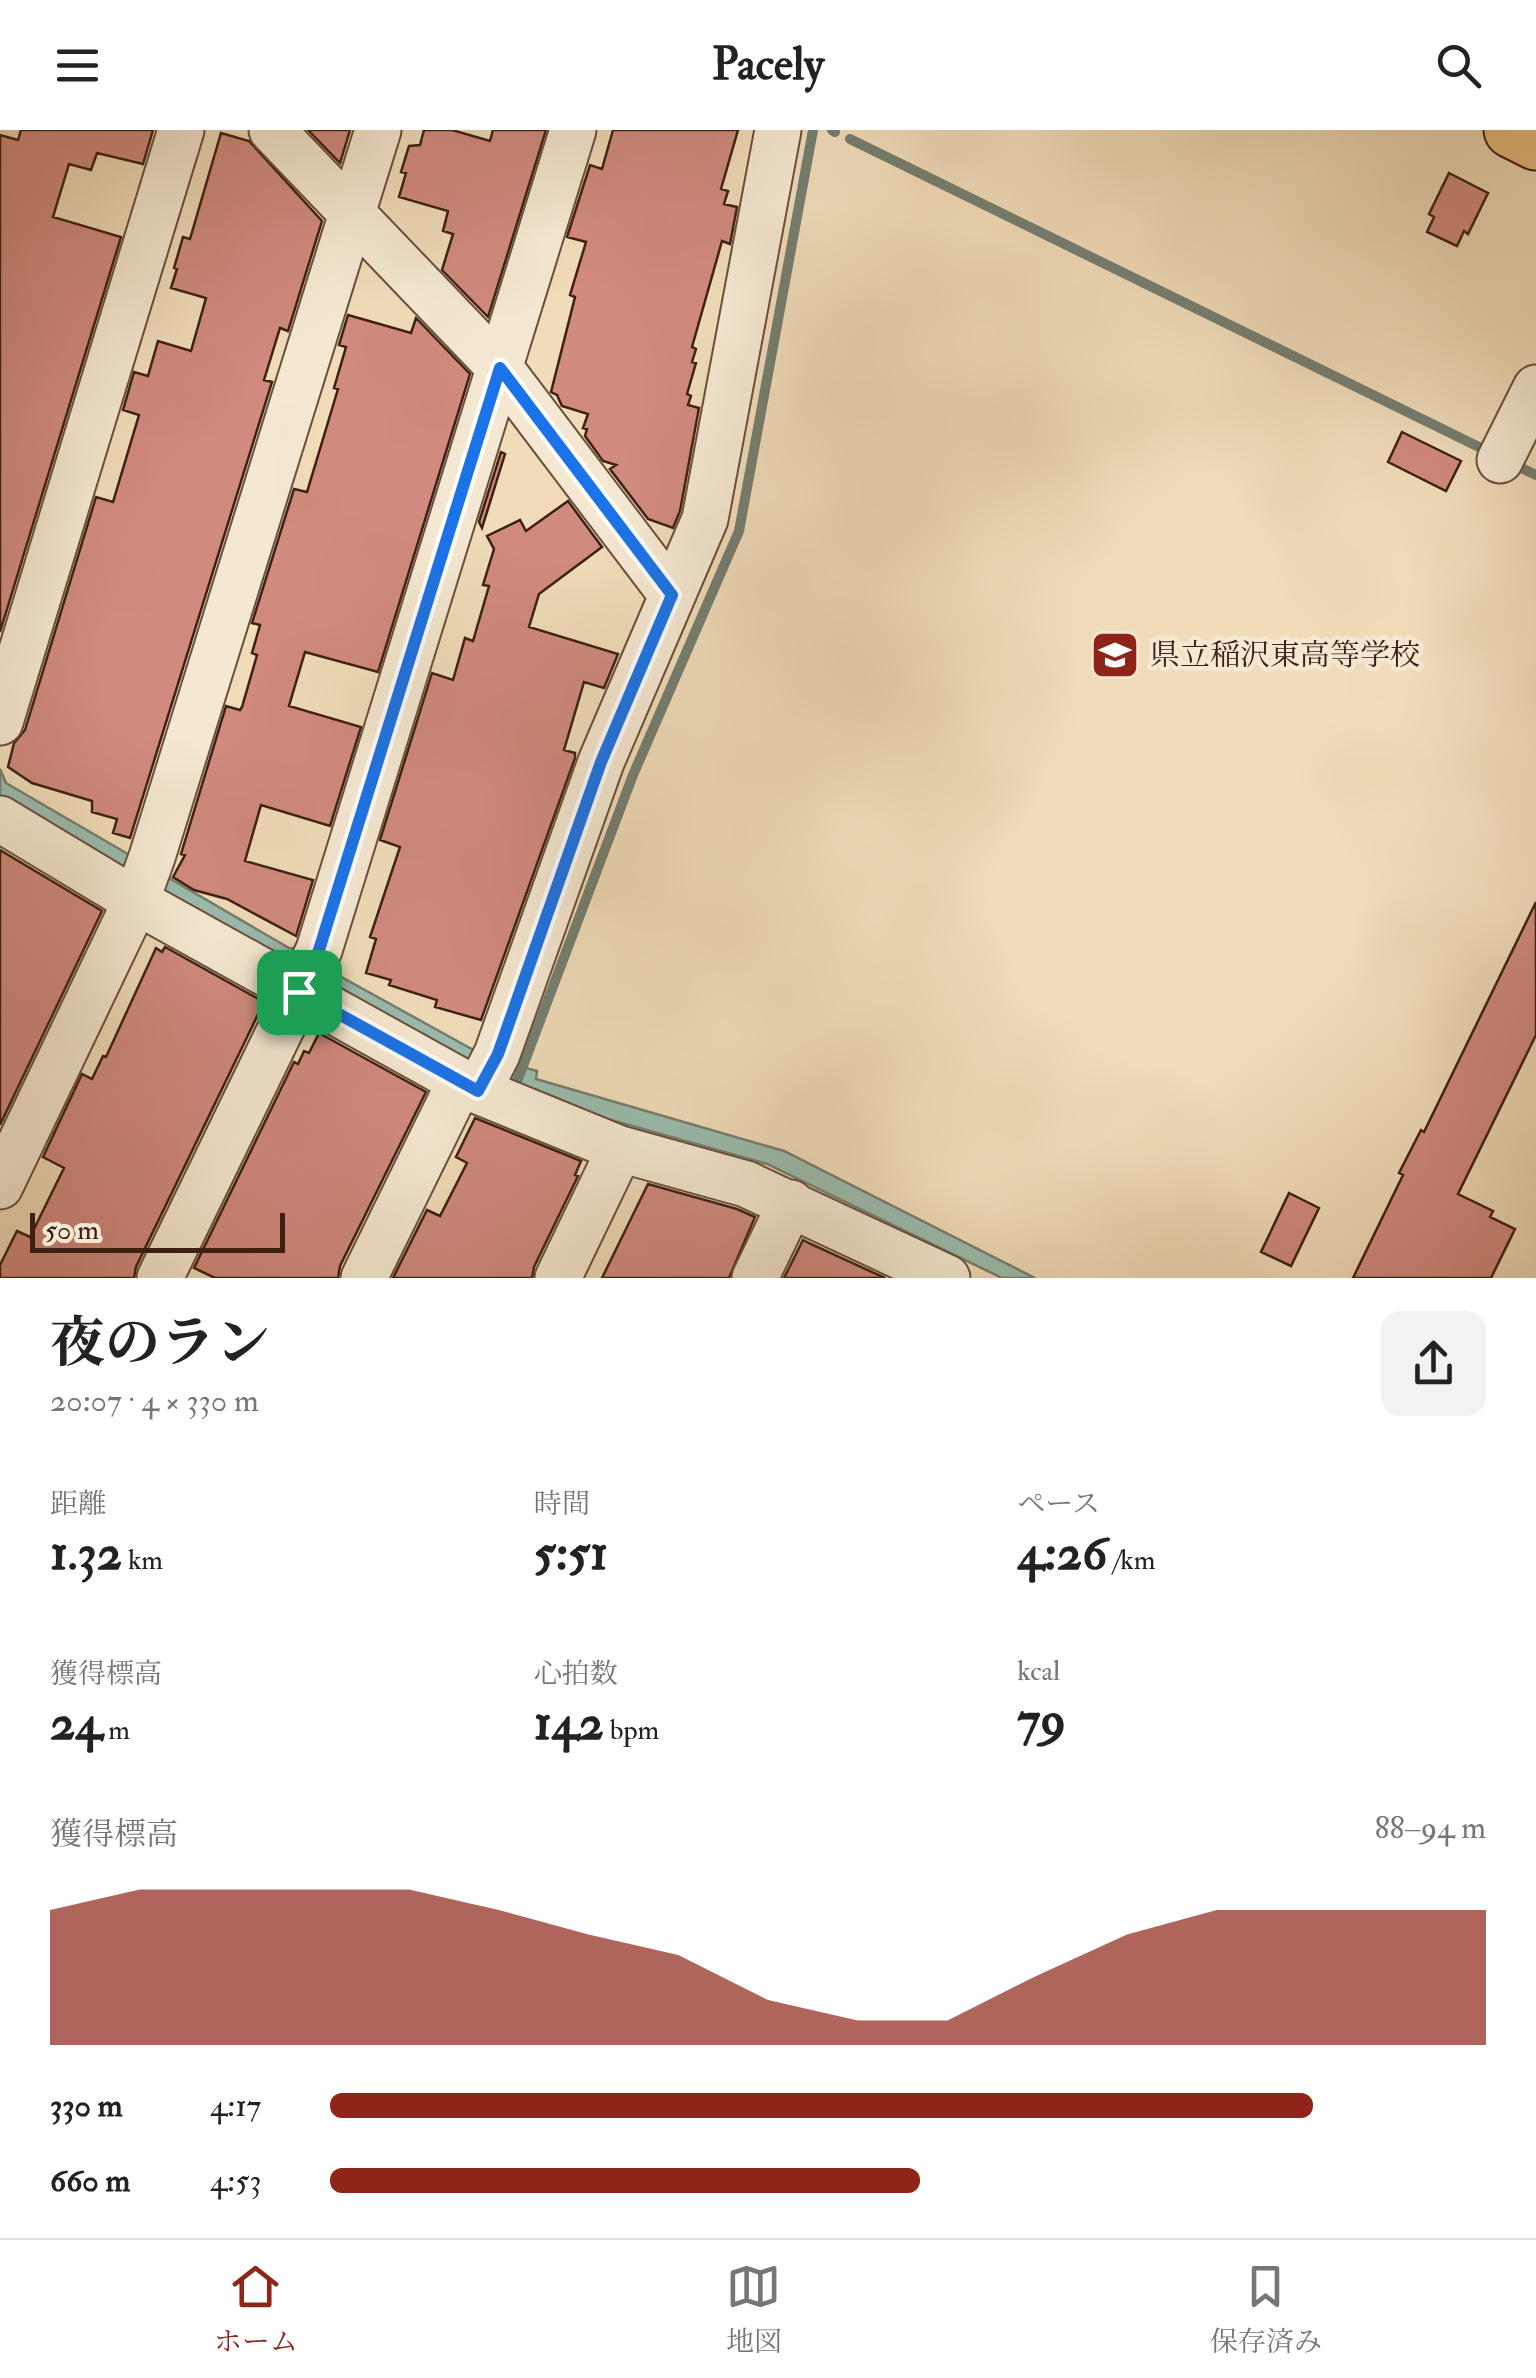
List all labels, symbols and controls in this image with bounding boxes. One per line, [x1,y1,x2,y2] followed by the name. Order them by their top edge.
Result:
[712,37,824,93] text: Pacely
[50,38,105,93] icon: menu
[1431,38,1486,93] icon: search
[1089,629,1141,681] school or university icon: 県立稲沢東高等学校
[1150,637,1420,674] place label: 県立稲沢東高等学校
[257,950,342,1035] pin
[272,965,327,1020] icon: arrive
[30,1208,285,1252] scale bar
[45,1213,99,1248] text: 50 m
[50,1309,270,1378] text: 夜のラン
[1381,1311,1486,1416] button: share
[50,1381,259,1421] text: 20:07 · 4 × 330 m
[50,1487,106,1522] text: 距離
[534,1487,590,1522] text: 時間
[1017,1487,1100,1522] text: ペース
[50,1522,122,1585] text: 1.32
[534,1522,608,1585] text: 5:51
[1017,1522,1107,1585] text: 4:26
[122,1543,163,1578] text: km
[1107,1543,1155,1578] text: /km
[1017,1654,1060,1689] text: kcal
[50,1657,162,1692] text: 獲得標高
[534,1657,618,1692] text: 心拍数
[1017,1689,1066,1752] text: 79
[50,1692,102,1755] text: 24
[534,1692,604,1755] text: 142
[102,1713,130,1748] text: m
[604,1713,659,1748] text: bpm
[1375,1808,1486,1848] text: 88–94 m
[50,1815,178,1855] text: 獲得標高
[50,2086,123,2126] text: 330 m
[210,2086,261,2126] text: 4:17
[50,2161,130,2201] text: 660 m
[210,2161,262,2201] text: 4:53
[214,2259,298,2360] tab: ホーム
[726,2259,782,2360] tab: 地図
[1210,2259,1322,2360] tab: 保存済み

